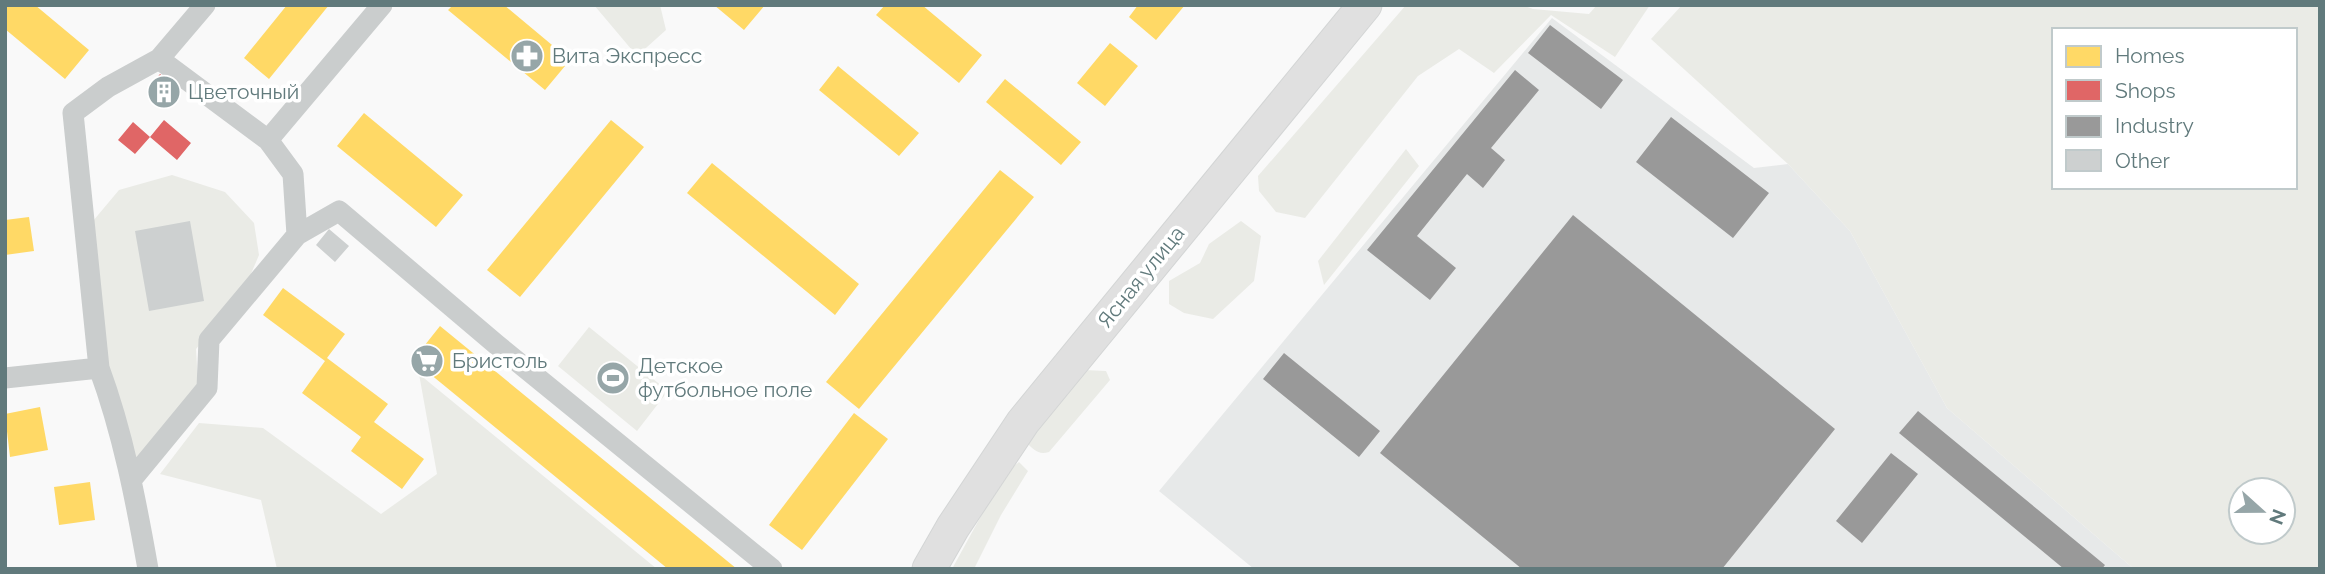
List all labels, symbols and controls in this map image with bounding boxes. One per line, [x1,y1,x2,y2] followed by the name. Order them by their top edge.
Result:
[2052,28,2297,189] legend
[508,37,546,75] pharmacy icon: Вита Экспресс
[552,43,702,68] place label: Вита Экспресс
[2115,43,2185,68] text: Homes
[145,73,183,111] building icon: Цветочный
[2115,78,2176,103] text: Shops
[188,79,299,104] place label: Цветочный
[2115,113,2194,138] text: Industry
[2115,148,2170,173] text: Other
[1092,221,1189,333] street label: Ясная улица
[408,342,446,380] supermarket icon: Бристоль
[452,348,547,373] place label: Бристоль
[638,353,812,402] place label: Детское футбольное поле
[594,359,632,397] sports icon: Детское футбольное поле
[2227,476,2297,546] north arrow
[2265,506,2291,528] text: N

